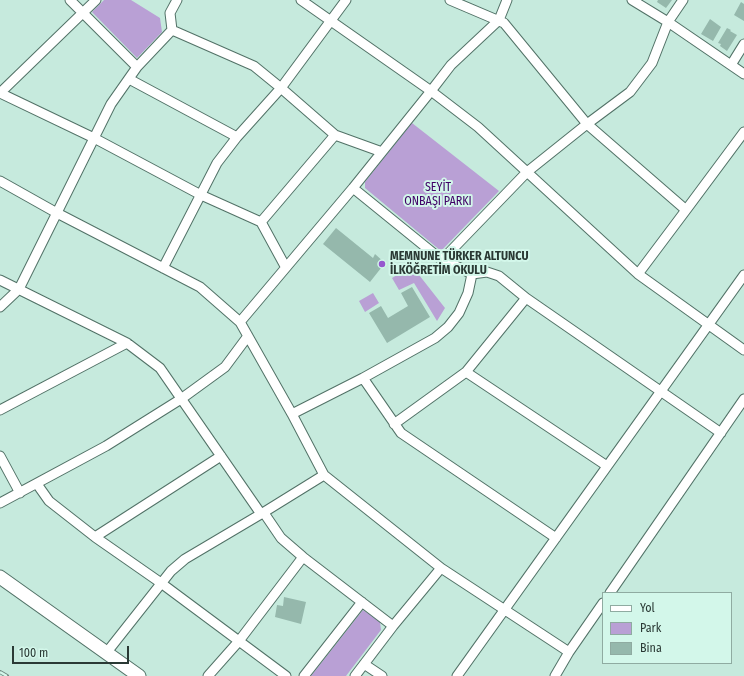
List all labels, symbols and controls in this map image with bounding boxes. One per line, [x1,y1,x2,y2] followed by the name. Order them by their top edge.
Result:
[404,181,472,209] park label: SEYİT ONBAŞI PARKI
[390,250,528,278] place label: MEMNUNE TÜRKER ALTUNCU İLKÖĞRETİM OKULU
[377,259,387,269] marker: MEMNUNE TÜRKER ALTUNCU İLKÖĞRETİM OKULU
[602,592,732,664] legend
[640,601,655,615] text: Yol
[640,621,661,635] text: Park
[14,638,131,664] scale bar
[640,641,662,655] text: Bina
[19,646,48,660] text: 100 m

